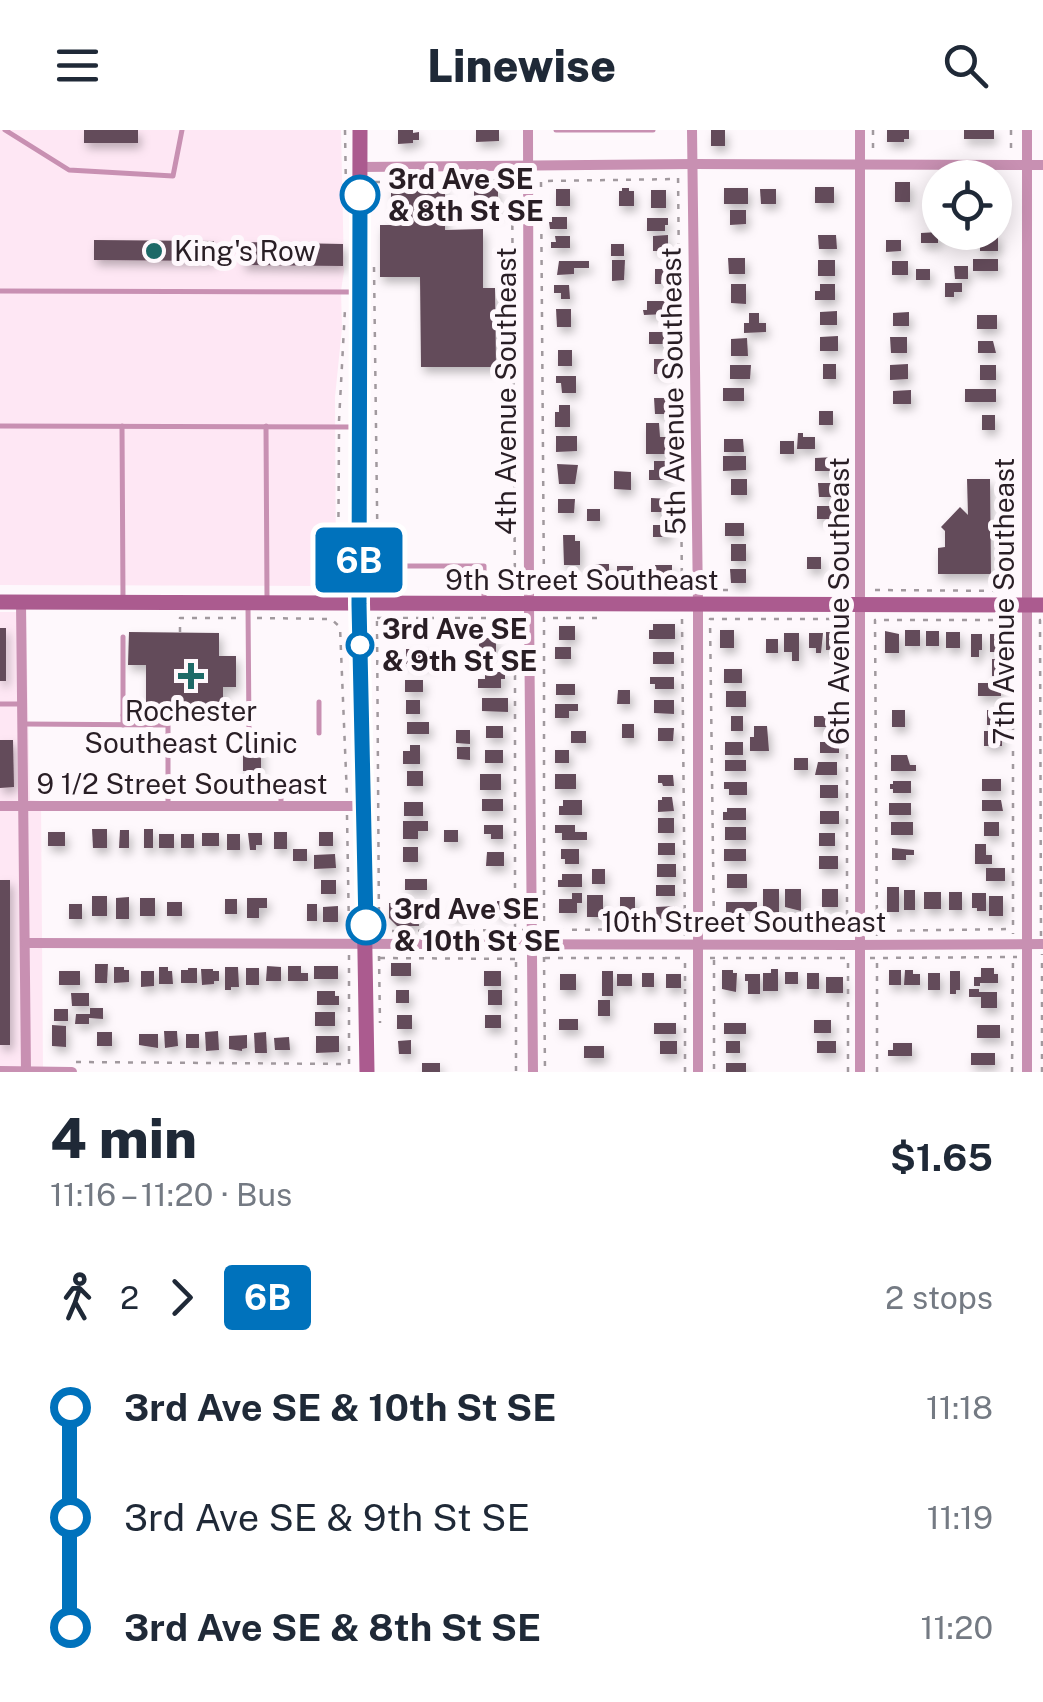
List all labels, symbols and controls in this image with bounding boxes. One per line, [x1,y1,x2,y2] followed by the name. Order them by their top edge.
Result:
[50,38,105,93] icon: menu
[938,38,993,93] icon: search
[427,39,616,92] text: Linewise
[922,160,1012,250] map controls
[922,160,1012,250] button: locate
[388,162,544,227] place label: 3rd Ave SE & 8th St SE
[341,176,379,214] marker: 3rd Ave SE & 8th St SE
[174,234,316,267] place label: King's Row
[143,240,165,262] marker: King's Row
[489,247,522,535] street label: 4th Avenue Southeast
[653,247,692,535] street label: 5th Avenue Southeast
[822,457,855,745] street label: 6th Avenue Southeast
[987,457,1020,745] street label: 7th Avenue Southeast
[314,528,404,592] line badge: 6B
[335,540,383,581] text: 6B
[445,563,719,596] street label: 9th Street Southeast
[382,612,537,677] place label: 3rd Ave SE & 9th St SE
[347,632,373,658] marker: 3rd Ave SE & 9th St SE
[178,663,204,689] marker: Rochester Southeast Clinic
[84,694,298,759] place label: Rochester Southeast Clinic
[36,767,328,800] street label: 9 1/2 Street Southeast
[394,892,561,957] place label: 3rd Ave SE & 10th St SE
[602,905,886,938] street label: 10th Street Southeast
[347,906,385,944] marker: 3rd Ave SE & 10th St SE
[50,1106,197,1170] text: 4 min
[890,1135,993,1180] text: $1.65
[50,1176,292,1213] text: 11:16 – 11:20 · Bus
[50,1270,105,1325] icon: walk
[154,1270,209,1325] icon: forward
[244,1277,291,1318] text: 6B
[120,1279,139,1316] text: 2
[885,1279,993,1316] text: 2 stops
[124,1385,556,1430] text: 3rd Ave SE & 10th St SE
[926,1389,993,1426] text: 11:18
[124,1495,530,1540] text: 3rd Ave SE & 9th St SE
[927,1499,993,1536] text: 11:19
[124,1605,541,1650] text: 3rd Ave SE & 8th St SE
[920,1609,993,1646] text: 11:20

